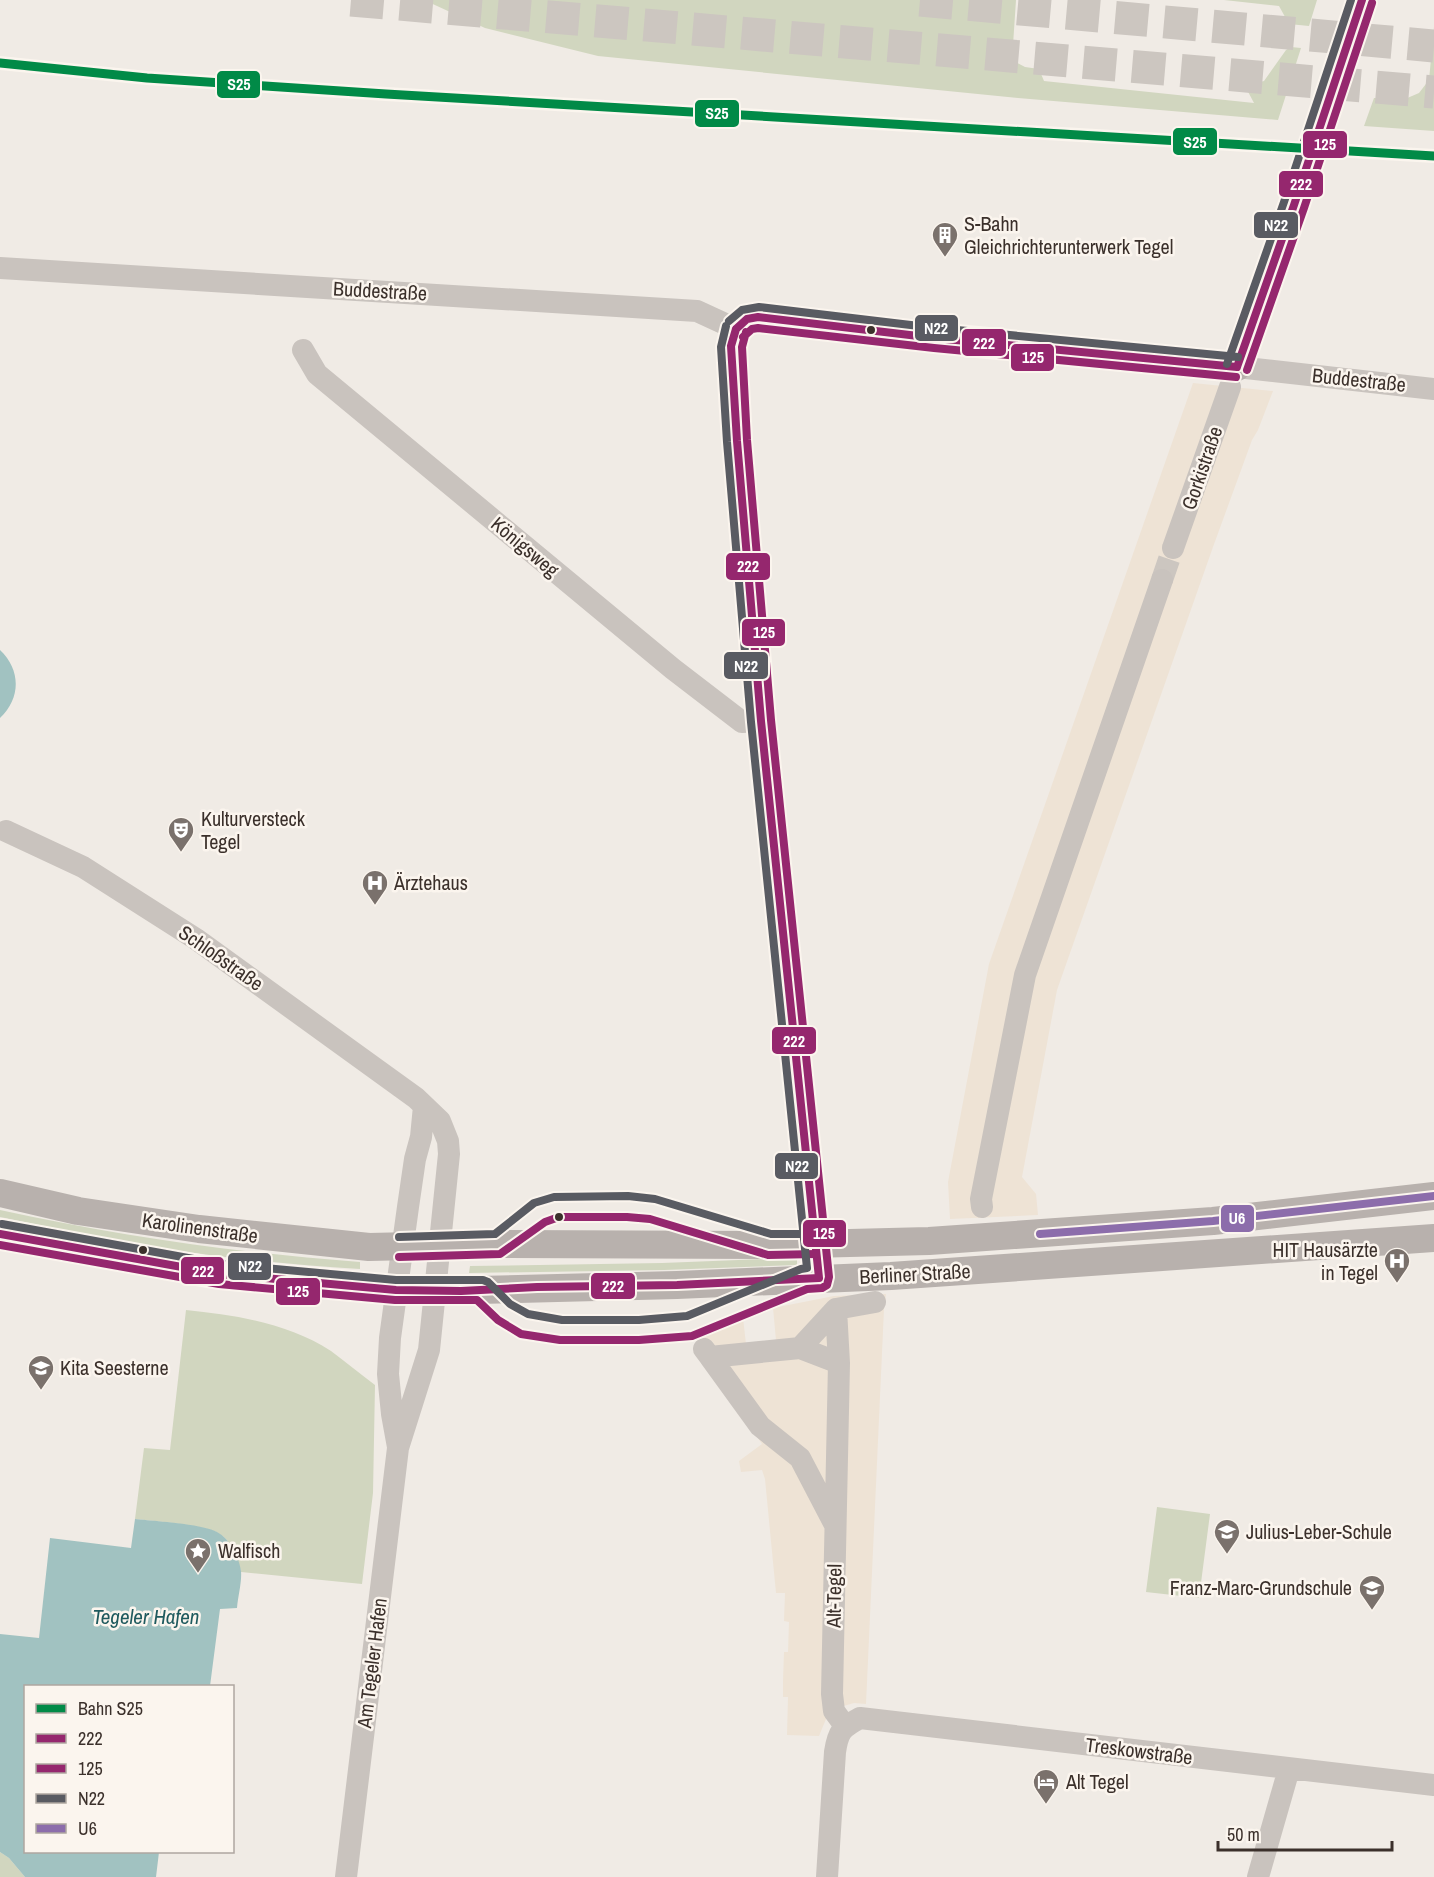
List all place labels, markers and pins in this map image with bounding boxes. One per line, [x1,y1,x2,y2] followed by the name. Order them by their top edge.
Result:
[964,210,1173,260] place label: S-Bahn Gleichrichterunterwerk Tegel
[930,220,960,258] building icon: S-Bahn Gleichrichterunterwerk Tegel
[865,324,877,336] unlabelled marker
[201,805,306,855] place label: Kulturversteck Tegel
[166,815,196,853] theatre icon: Kulturversteck Tegel
[360,868,390,906] hospital icon: Ärztehaus
[393,869,468,896] place label: Ärztehaus
[553,1211,565,1223] unlabelled marker
[1273,1236,1378,1286] place label: HIT Hausärzte in Tegel
[137,1244,149,1256] unlabelled marker
[1382,1246,1412,1284] hospital icon: HIT Hausärzte in Tegel
[26,1353,56,1391] school or university icon: Kita Seesterne
[60,1354,169,1381] place label: Kita Seesterne
[1212,1517,1242,1555] school or university icon: Julius-Leber-Schule
[1246,1518,1392,1545] place label: Julius-Leber-Schule
[183,1536,213,1574] place icon: Walfisch
[218,1537,280,1564] place label: Walfisch
[1357,1573,1387,1611] school or university icon: Franz-Marc-Grundschule
[1170,1574,1352,1601] place label: Franz-Marc-Grundschule
[1031,1767,1061,1805] hotel icon: Alt Tegel
[1065,1768,1129,1795] place label: Alt Tegel

